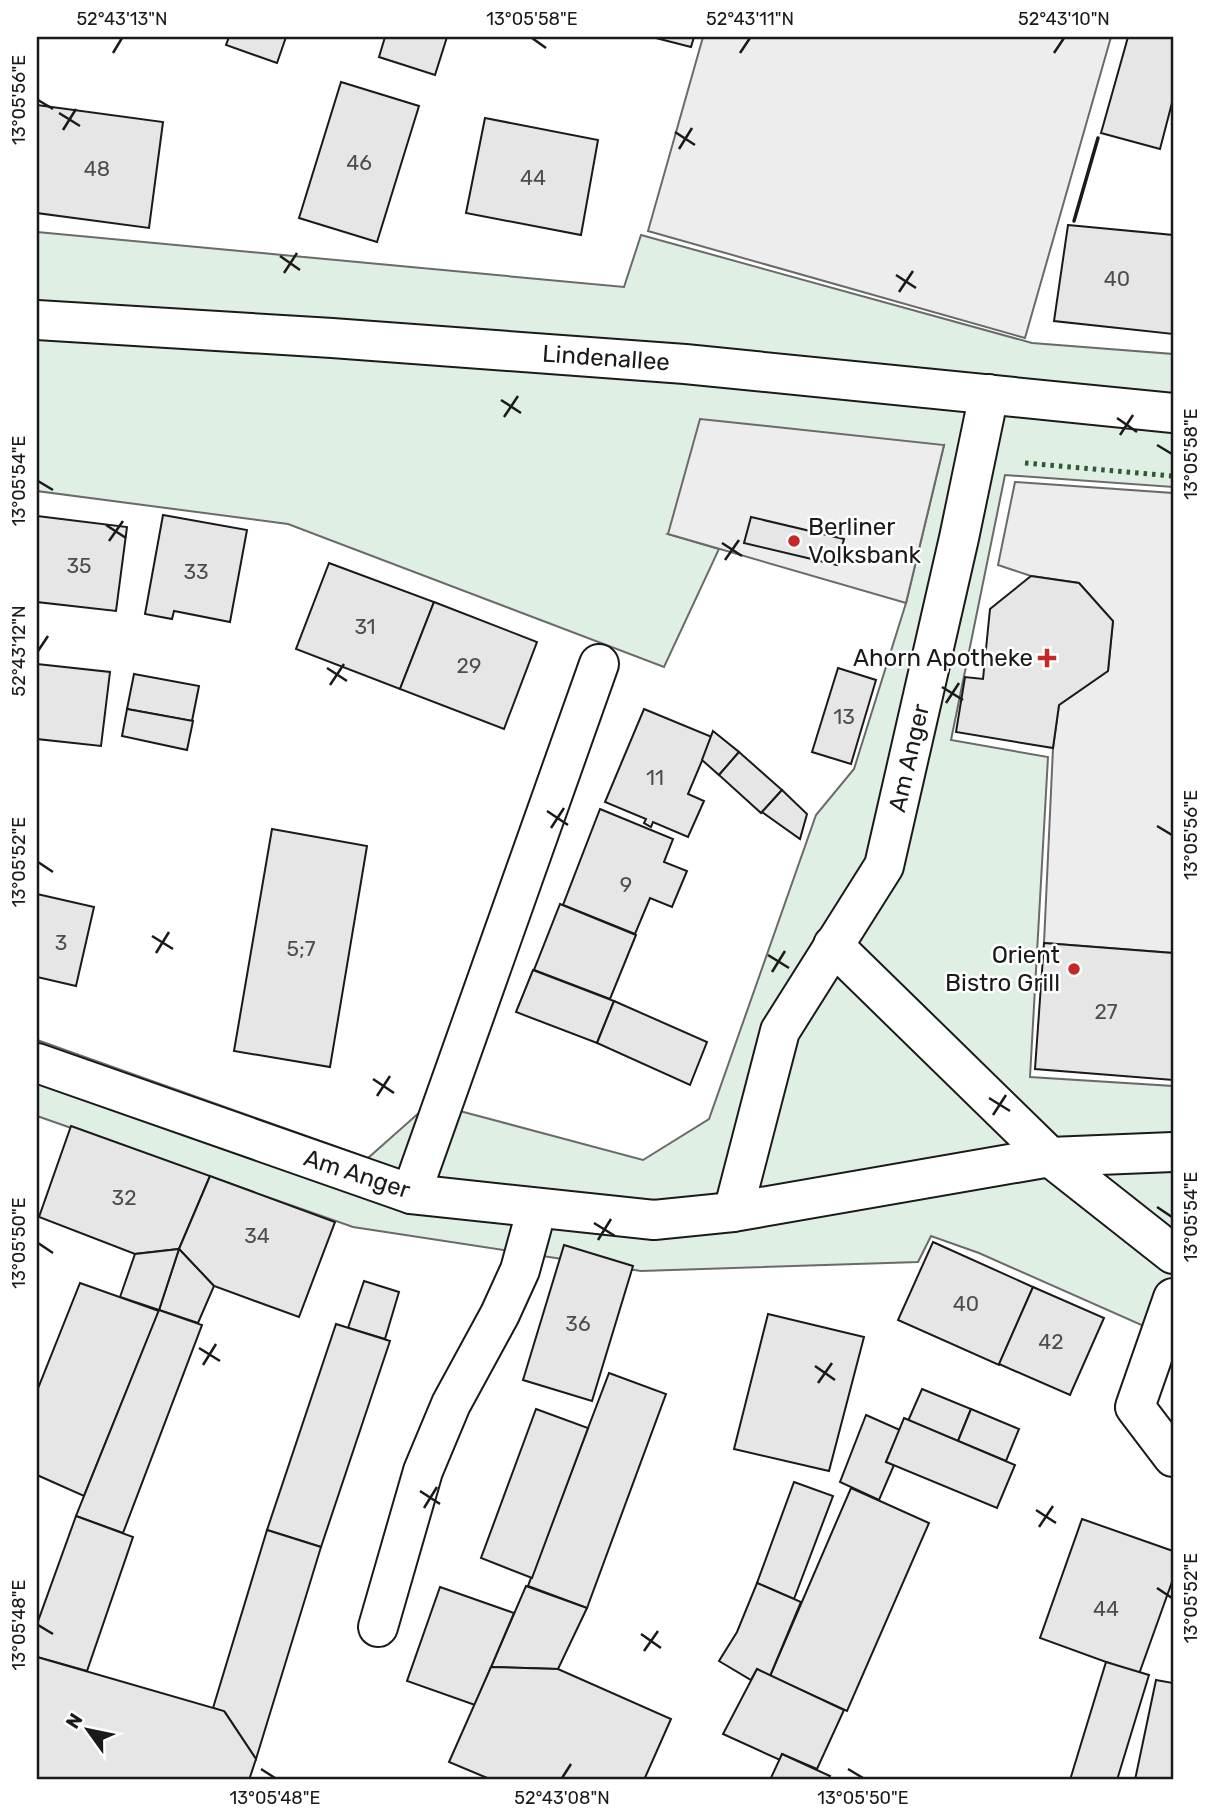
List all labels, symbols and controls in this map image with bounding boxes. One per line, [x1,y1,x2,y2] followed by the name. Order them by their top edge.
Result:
[76,8,168,30] text: 52°43'13"N
[486,8,578,30] text: 13°05'58"E
[706,8,794,30] text: 52°43'11"N
[1018,8,1110,30] text: 52°43'10"N
[8,55,30,145] text: 13°05'56"E
[346,150,372,175] house number: 46
[84,156,110,181] house number: 48
[520,165,546,190] house number: 44
[1104,266,1130,291] house number: 40
[541,340,671,376] street label: Lindenallee
[1180,408,1202,500] text: 13°05'58"E
[8,436,30,526] text: 13°05'54"E
[808,513,922,569] place label: Berliner Volksbank
[786,533,802,549] marker: Berliner Volksbank
[66,553,92,578] house number: 35
[183,559,209,584] house number: 33
[8,606,30,696] text: 52°43'12"N
[354,614,376,639] house number: 31
[853,644,1033,672] place label: Ahorn Apotheke
[1039,650,1055,666] marker: Ahorn Apotheke
[457,653,481,678] house number: 29
[883,701,935,815] street label: Am Anger
[833,704,855,729] house number: 13
[646,765,664,790] house number: 11
[1180,790,1202,880] text: 13°05'56"E
[8,817,30,907] text: 13°05'52"E
[620,872,632,897] house number: 9
[55,930,67,955] house number: 3
[287,936,316,961] house number: 5;7
[945,941,1060,997] place label: Orient Bistro Grill
[1066,961,1082,977] marker: Orient Bistro Grill
[1094,999,1118,1024] house number: 27
[300,1144,414,1204] street label: Am Anger
[1180,1172,1202,1262] text: 13°05'54"E
[112,1185,136,1210] house number: 32
[8,1197,30,1289] text: 13°05'50"E
[244,1223,270,1248] house number: 34
[953,1291,979,1316] house number: 40
[565,1311,591,1336] house number: 36
[1038,1329,1064,1354] house number: 42
[1180,1553,1202,1643] text: 13°05'52"E
[8,1580,30,1670] text: 13°05'48"E
[1093,1596,1119,1621] house number: 44
[52,1694,122,1764] north arrow
[61,1709,88,1733] text: N
[230,1787,320,1809] text: 13°05'48"E
[514,1787,610,1809] text: 52°43'08"N
[817,1787,909,1809] text: 13°05'50"E

